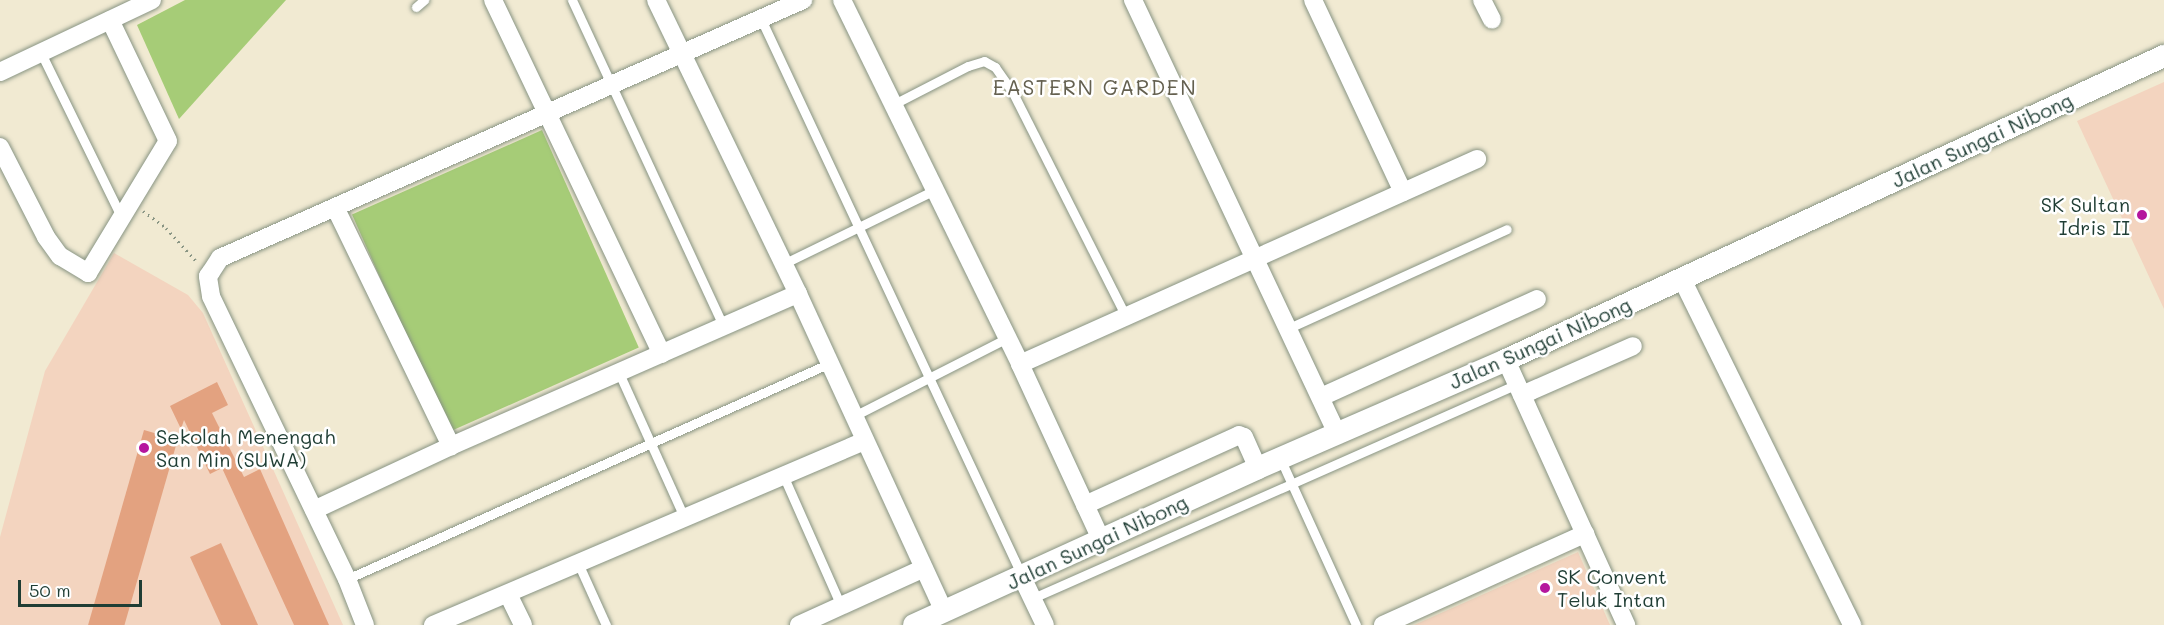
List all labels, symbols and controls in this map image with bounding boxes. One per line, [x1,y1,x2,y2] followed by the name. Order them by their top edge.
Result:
[993,74,1197,100] district label: EASTERN GARDEN
[1888,88,2076,192] street label: Jalan Sungai Nibong
[2041,192,2130,239] place label: SK Sultan Idris II
[2135,208,2149,222] marker: SK Sultan Idris II
[1445,292,1635,394] street label: Jalan Sungai Nibong
[156,424,335,471] place label: Sekolah Menengah San Min (SUWA)
[137,441,151,455] marker: Sekolah Menengah San Min (SUWA)
[1003,490,1191,594] street label: Jalan Sungai Nibong
[1557,564,1667,611] place label: SK Convent Teluk Intan
[21,568,146,606] scale bar
[29,578,71,602] text: 50 m
[1538,581,1552,595] marker: SK Convent Teluk Intan

